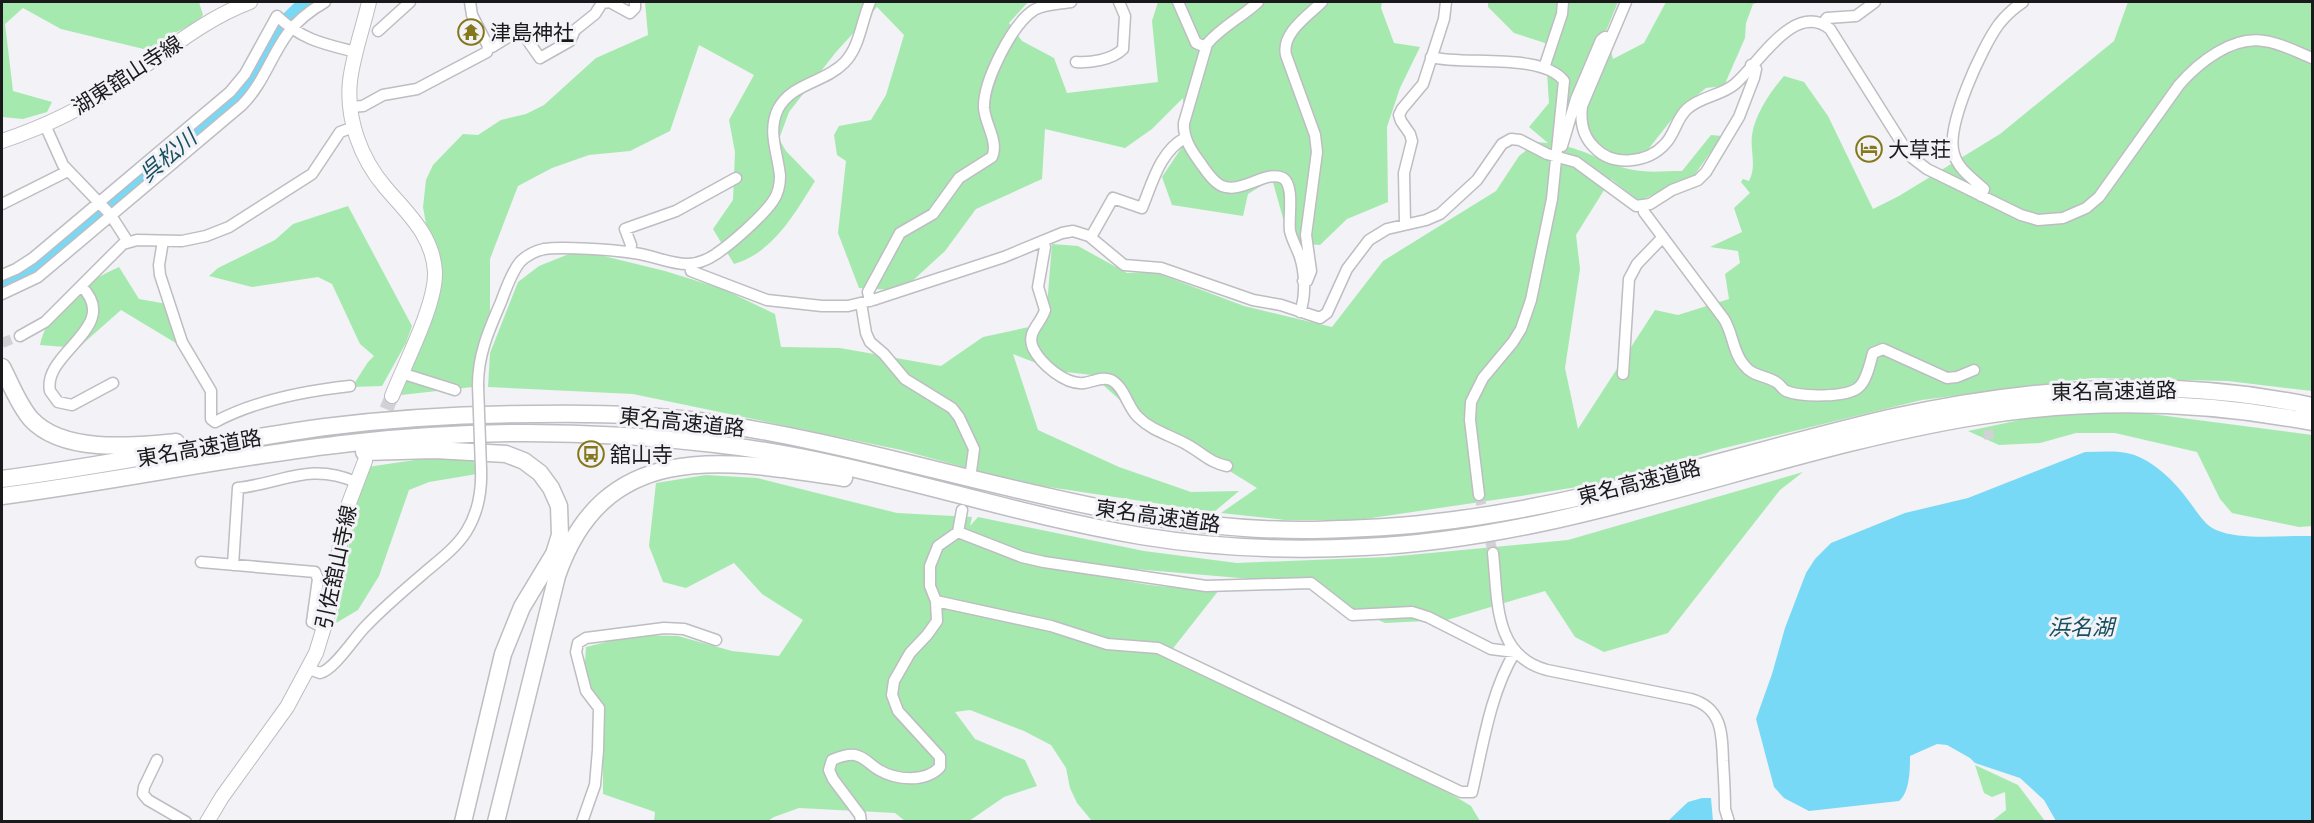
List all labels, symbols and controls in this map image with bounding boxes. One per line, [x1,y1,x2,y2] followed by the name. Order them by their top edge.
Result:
[456,17,486,47] temple icon: 津島神社
[490,20,574,45] place label: 津島神社
[67,30,187,120] street label: 湖東舘山寺線
[134,123,203,188] water label: 呉松川
[1854,134,1884,164] hotel icon: 大草荘
[1888,137,1951,162] place label: 大草荘
[2051,377,2177,405] street label: 東名高速道路
[618,403,746,441] street label: 東名高速道路
[135,425,263,471] street label: 東名高速道路
[576,439,606,469] bus stop icon: 舘山寺
[610,442,673,467] place label: 舘山寺
[1575,455,1703,509] street label: 東名高速道路
[1094,495,1222,537] street label: 東名高速道路
[311,503,361,631] street label: 引佐舘山寺線
[2048,614,2117,641] water label: 浜名湖

